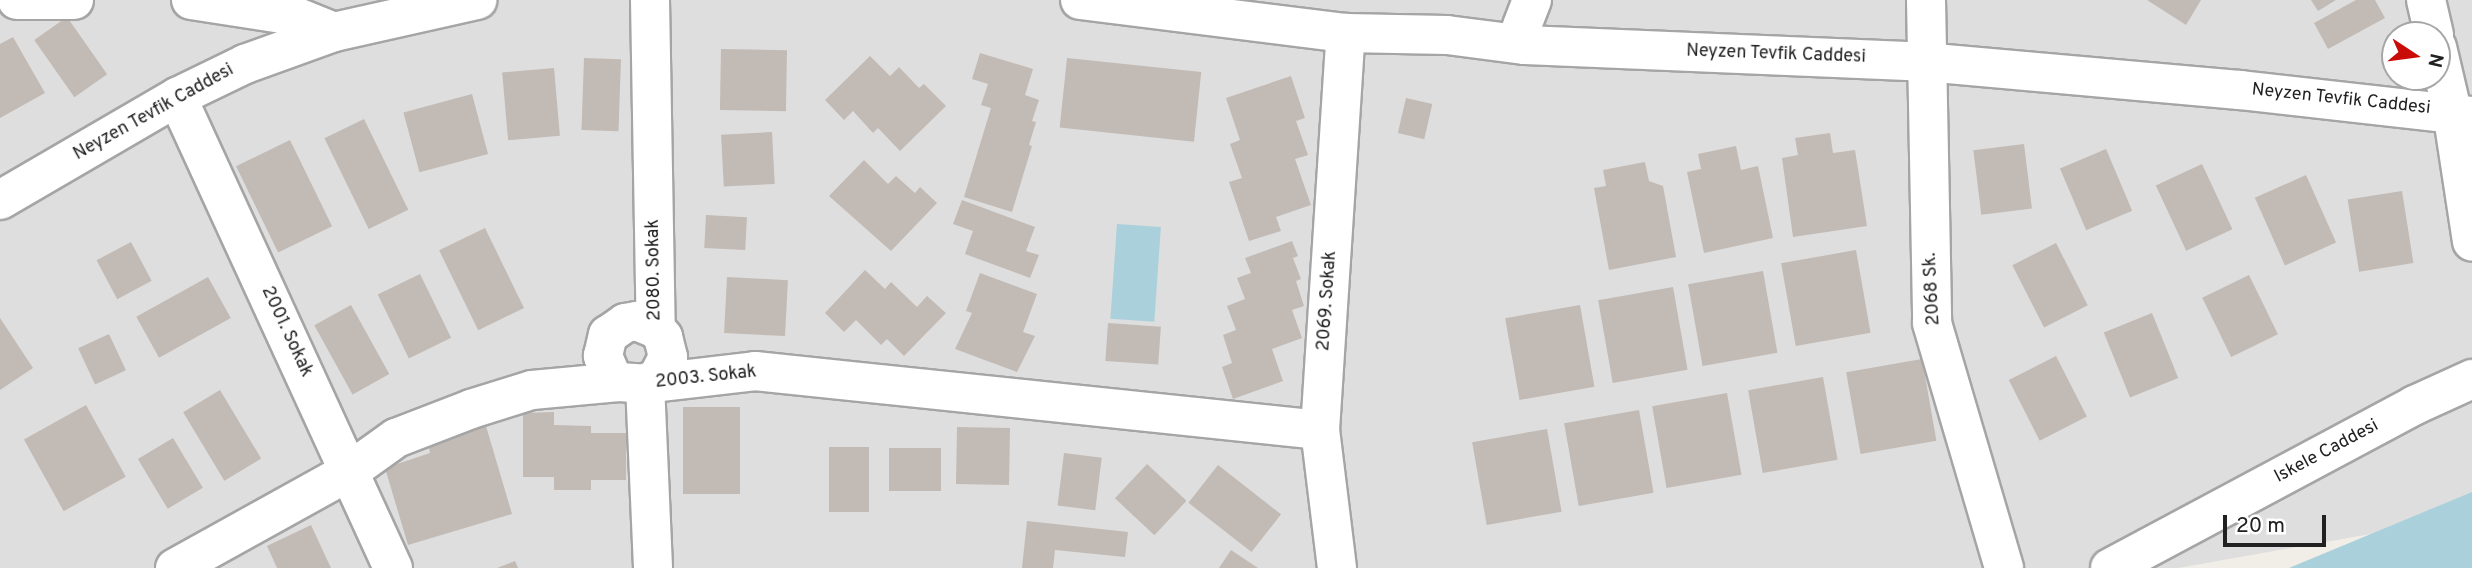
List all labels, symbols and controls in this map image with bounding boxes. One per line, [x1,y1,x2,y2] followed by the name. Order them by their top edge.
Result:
[2381,21,2451,91] north arrow
[1685,41,1867,69] street label: Neyzen Tevfik Caddesi
[2421,51,2448,70] text: N
[70,60,238,166] street label: Neyzen Tevfik Caddesi
[2250,80,2432,120] street label: Neyzen Tevfik Caddesi
[643,219,667,321] street label: 2080. Sokak
[1314,250,1342,352] street label: 2069. Sokak
[1920,252,1946,326] street label: 2068 Sk.
[256,283,316,381] street label: 2001. Sokak
[654,362,758,394] street label: 2003. Sokak
[2271,416,2383,488] street label: Iskele Caddesi
[2227,502,2330,546] scale bar
[2236,513,2285,540] text: 20 m

